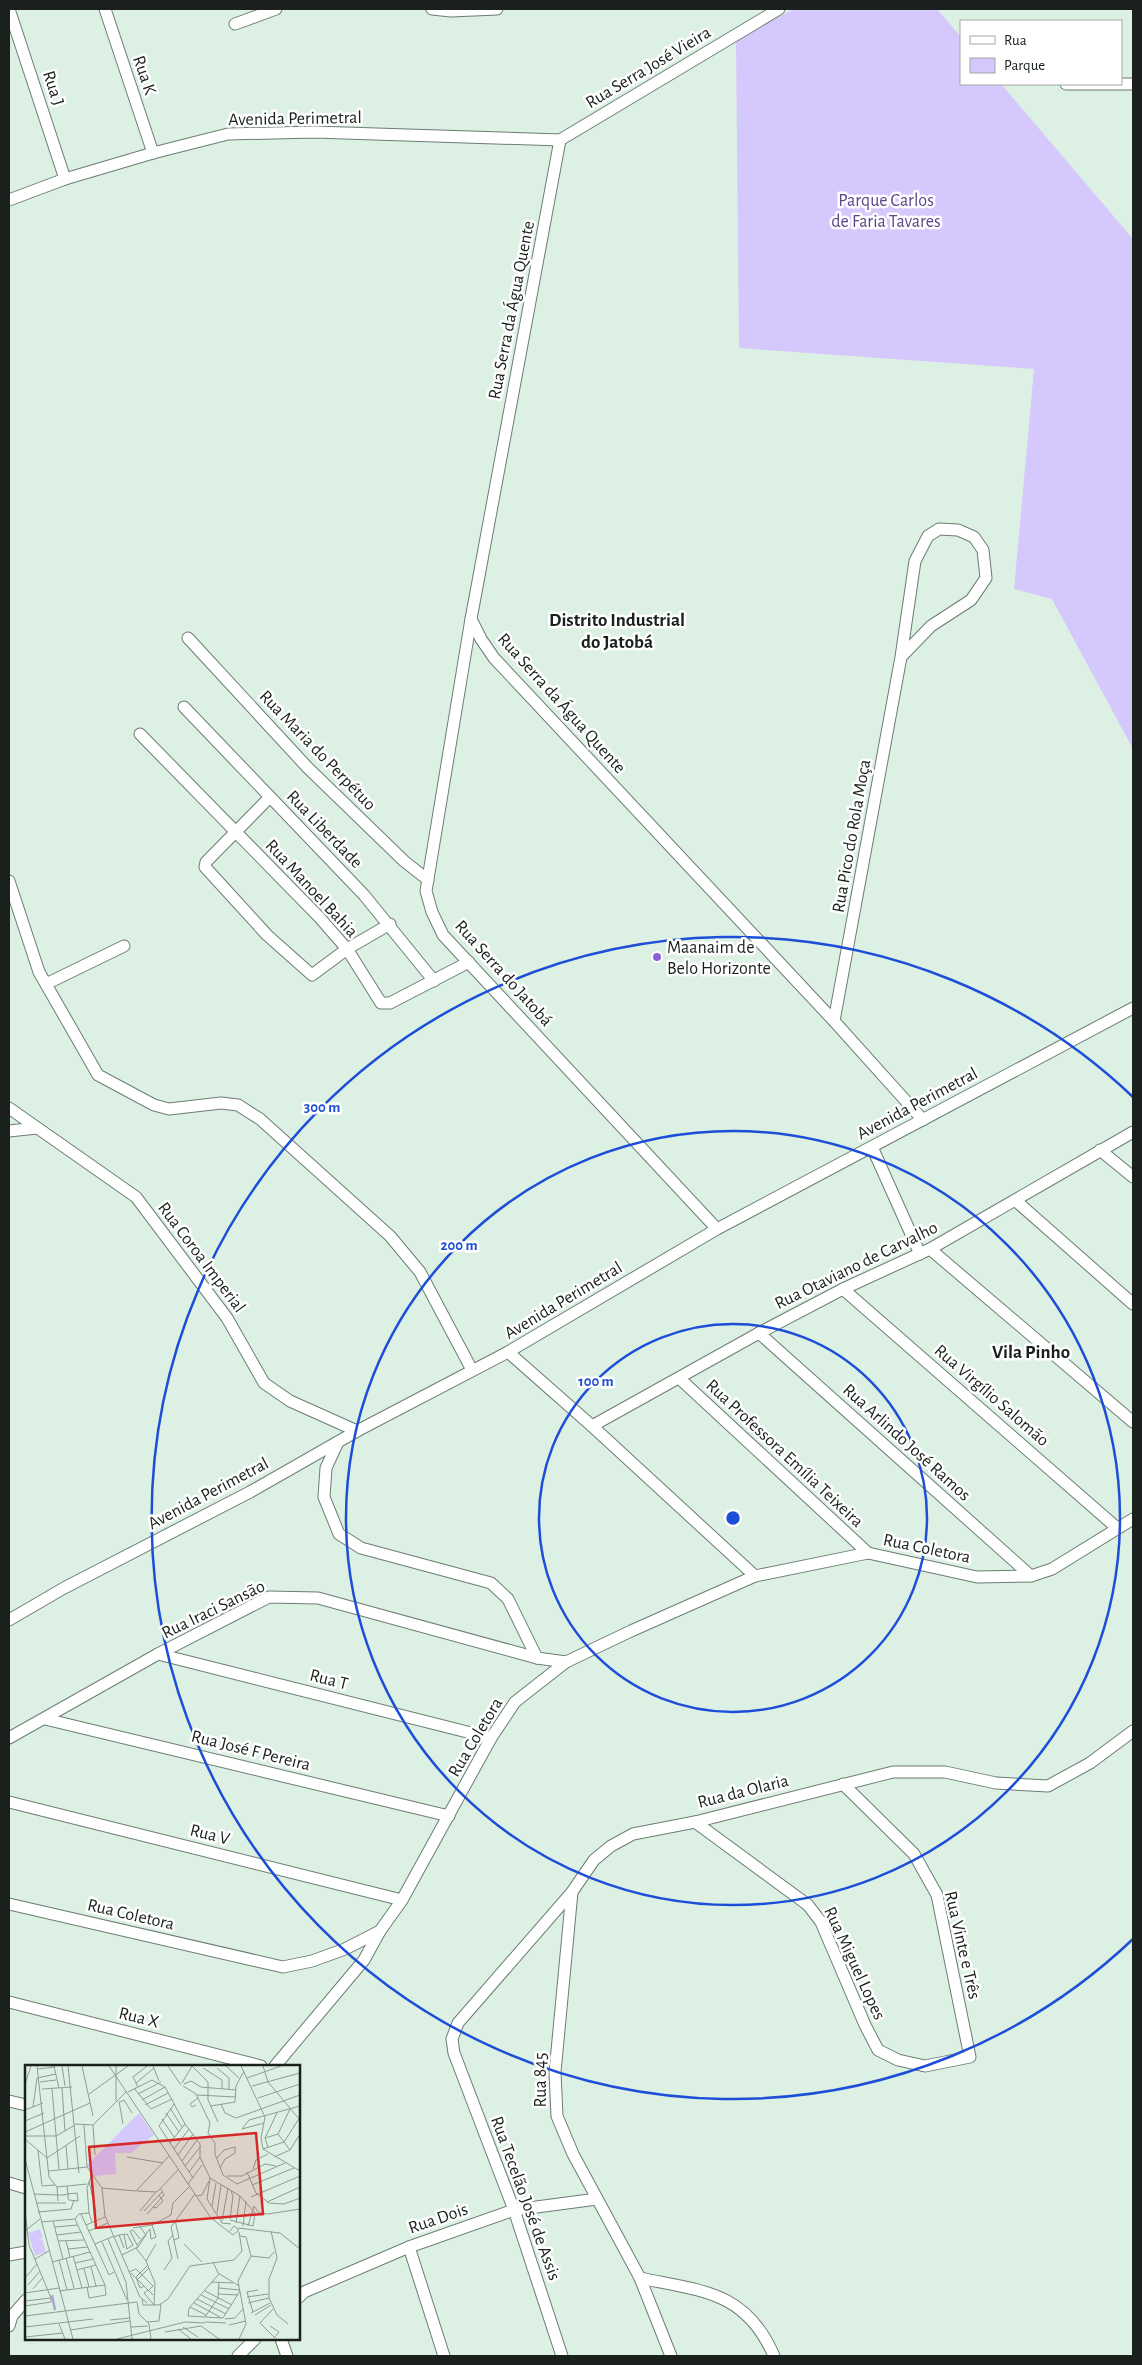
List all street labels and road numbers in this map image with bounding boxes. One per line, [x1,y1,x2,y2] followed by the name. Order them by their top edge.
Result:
[583,23,714,112] street label: Rua Serra José Vieira
[129,54,159,97] street label: Rua K
[39,69,67,108] street label: Rua J
[228,109,362,129] street label: Avenida Perimetral
[483,219,538,401] street label: Rua Serra da Água Quente
[494,628,631,777] street label: Rua Serra da Água Quente
[256,687,379,814] street label: Rua Maria do Perpétuo
[830,758,874,914] street label: Rua Pico do Rola Moça
[283,787,366,872] street label: Rua Liberdade
[262,836,361,941] street label: Rua Manoel Bahia
[451,917,555,1030] street label: Rua Serra do Jatobá
[854,1065,981,1143] street label: Avenida Perimetral
[154,1199,248,1316] street label: Rua Coroa Imperial
[772,1219,941,1313] street label: Rua Otaviano de Carvalho
[501,1259,626,1343] street label: Avenida Perimetral
[931,1341,1052,1450] street label: Rua Virgílio Salomão
[702,1376,866,1531] street label: Rua Professora Emília Teixeira
[839,1381,974,1505] street label: Rua Arlindo José Ramos
[145,1455,272,1533] street label: Avenida Perimetral
[882,1531,972,1567] street label: Rua Coletora
[159,1577,268,1643] street label: Rua Iraci Sansão
[308,1667,350,1693] street label: Rua T
[445,1695,506,1780] street label: Rua Coletora
[189,1727,312,1774] street label: Rua José F Pereira
[696,1772,791,1812] street label: Rua da Olaria
[188,1821,232,1849] street label: Rua V
[941,1889,983,2001] street label: Rua Vinte e Três
[85,1896,176,1934] street label: Rua Coletora
[820,1904,888,2023] street label: Rua Miguel Lopes
[117,2004,161,2032] street label: Rua X
[532,2053,550,2107] street label: Rua 845
[487,2114,563,2283] street label: Rua Tecelão José de Assis
[406,2200,470,2237] street label: Rua Dois

